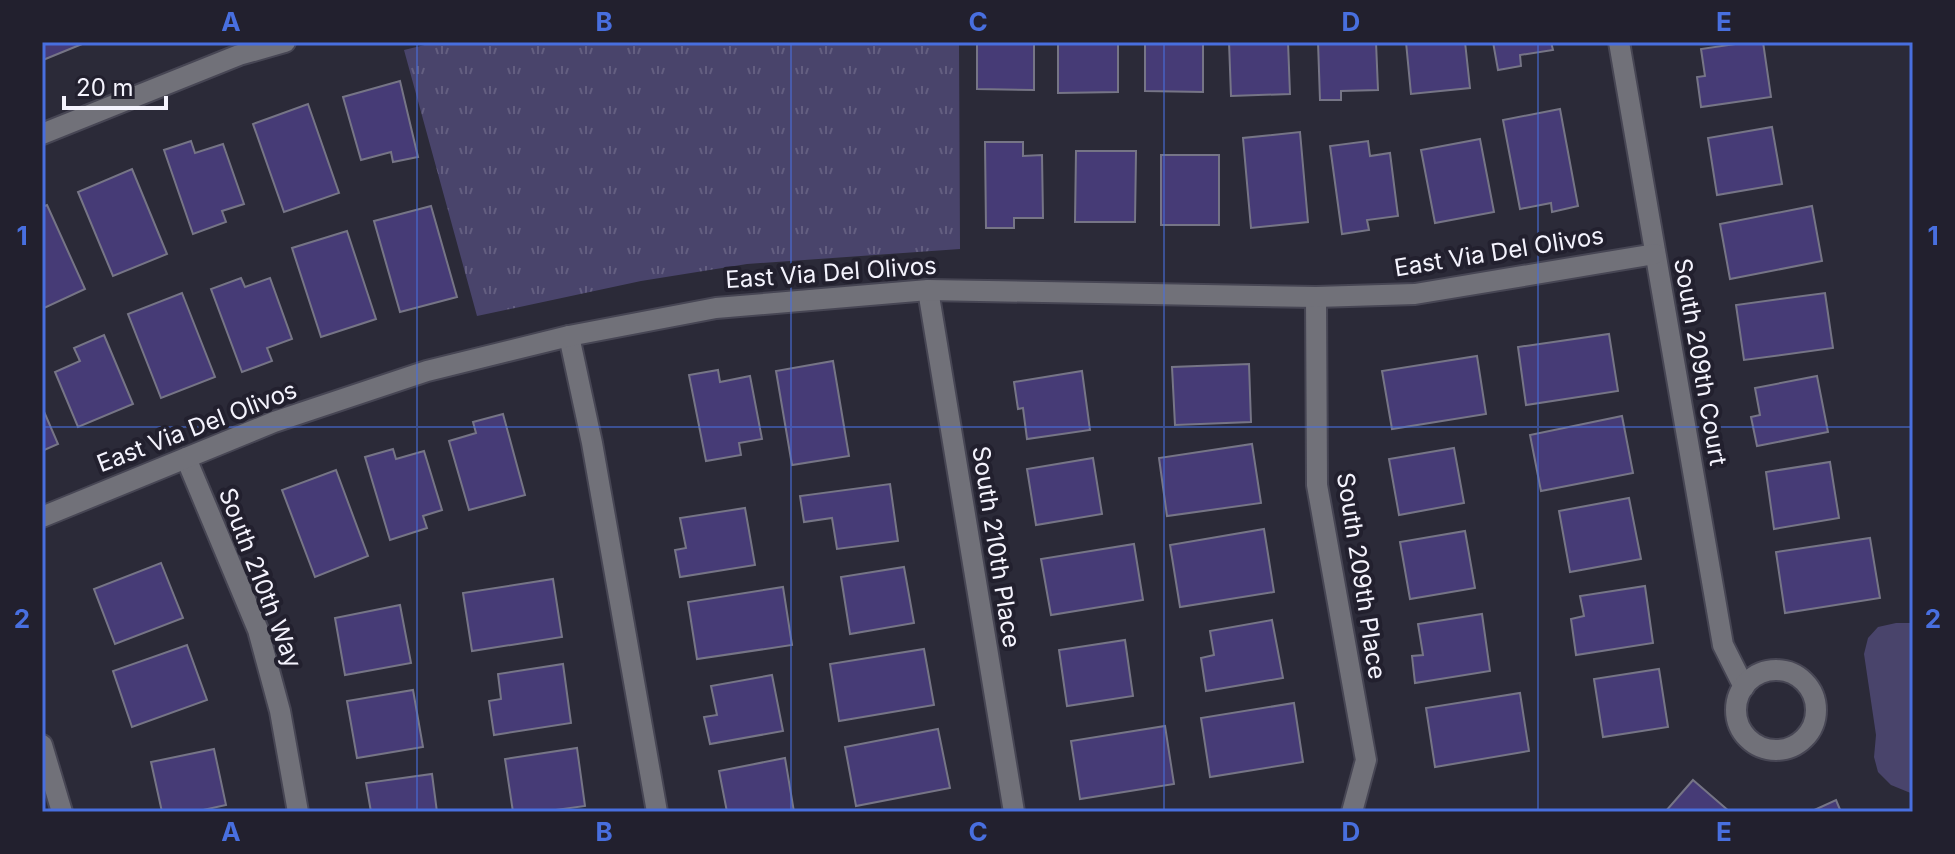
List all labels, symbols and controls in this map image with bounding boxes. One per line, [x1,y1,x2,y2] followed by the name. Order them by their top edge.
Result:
[221,6,241,37] text: A
[595,6,613,37] text: B
[968,6,988,37] text: C
[1342,6,1360,37] text: D
[1716,6,1732,37] text: E
[64,60,166,110] scale bar
[76,73,134,102] text: 20 m
[16,220,28,251] text: 1
[1927,220,1939,251] text: 1
[1392,221,1606,282] street label: East Via Del Olivos
[724,251,938,294] street label: East Via Del Olivos
[1668,256,1733,468] street label: South 209th Court
[93,375,301,478] street label: East Via Del Olivos
[966,444,1027,650] street label: South 210th Place
[1331,470,1392,681] street label: South 209th Place
[213,484,308,672] street label: South 210th Way
[14,603,30,634] text: 2
[1925,603,1941,634] text: 2
[221,816,241,847] text: A
[595,816,613,847] text: B
[968,816,988,847] text: C
[1342,816,1360,847] text: D
[1716,816,1732,847] text: E

